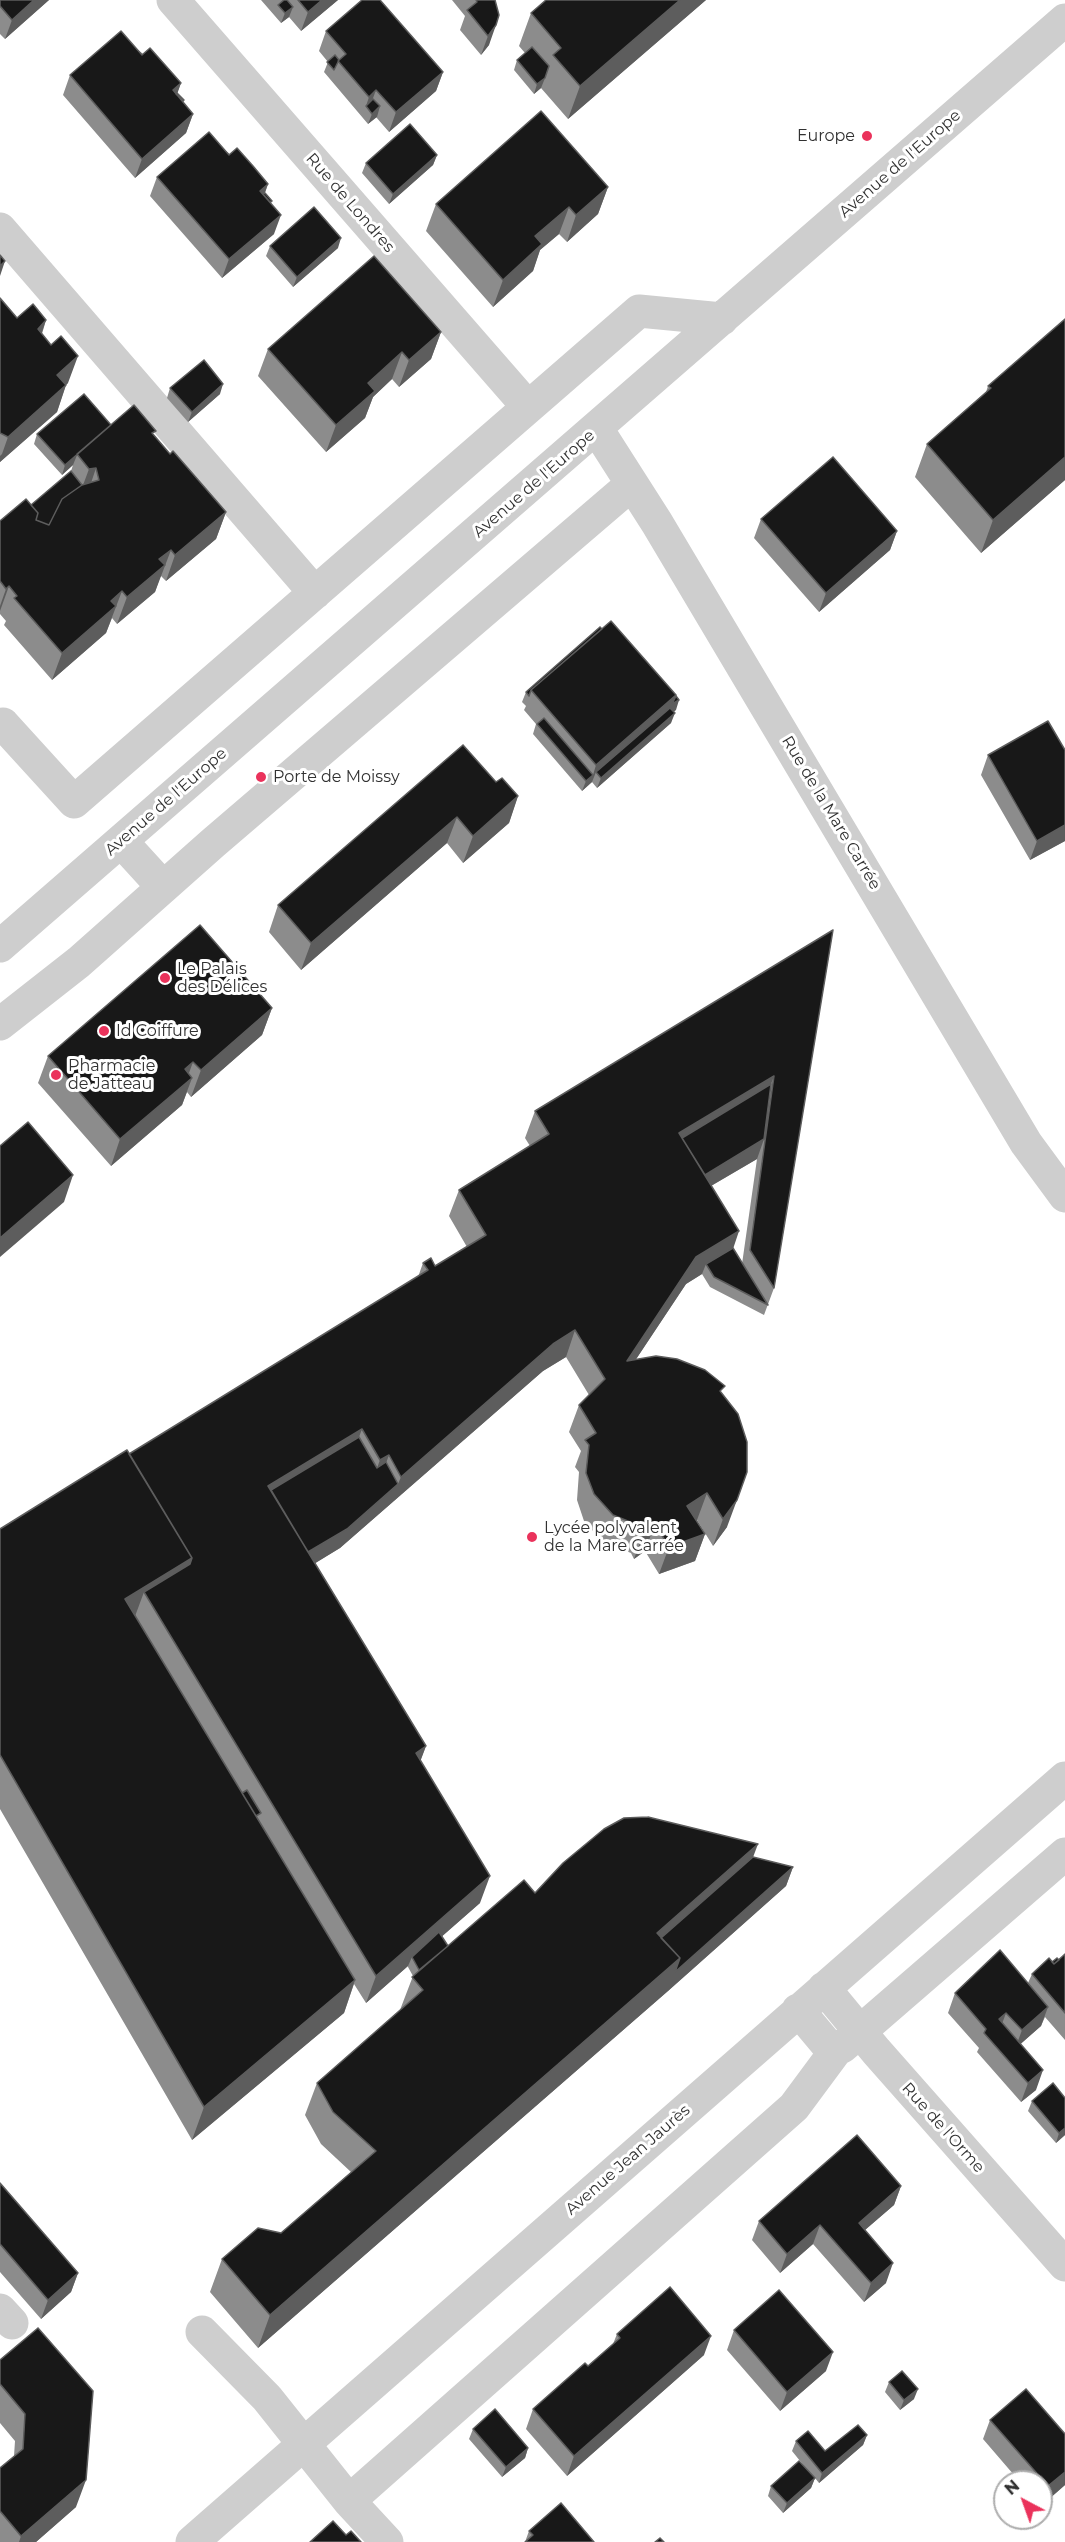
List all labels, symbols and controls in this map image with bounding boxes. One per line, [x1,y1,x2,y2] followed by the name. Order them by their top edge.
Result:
[835,106,965,222] street label: Avenue de l'Europe
[797,126,855,146] place label: Europe
[860,129,874,143] marker: Europe
[302,149,398,257] street label: Rue de Londres
[469,426,599,542] street label: Avenue de l'Europe
[777,733,885,893] street label: Rue de la Mare Carrée
[101,744,231,860] street label: Avenue de l'Europe
[273,767,400,787] place label: Porte de Moissy
[254,770,268,784] marker: Porte de Moissy
[177,959,267,997] place label: Le Palais des Délices
[158,971,172,985] marker: Le Palais des Délices
[116,1021,199,1041] place label: Id Coiffure
[97,1024,111,1038] marker: Id Coiffure
[68,1056,155,1094] place label: Pharmacie de Jatteau
[49,1068,63,1082] marker: Pharmacie de Jatteau
[544,1518,684,1556] place label: Lycée polyvalent de la Mare Carrée
[525,1530,539,1544] marker: Lycée polyvalent de la Mare Carrée
[898,2079,988,2177] street label: Rue de l'Orme
[562,2101,694,2219] street label: Avenue Jean Jaurès
[993,2470,1053,2530] north arrow
[1001,2476,1023,2499] text: N

